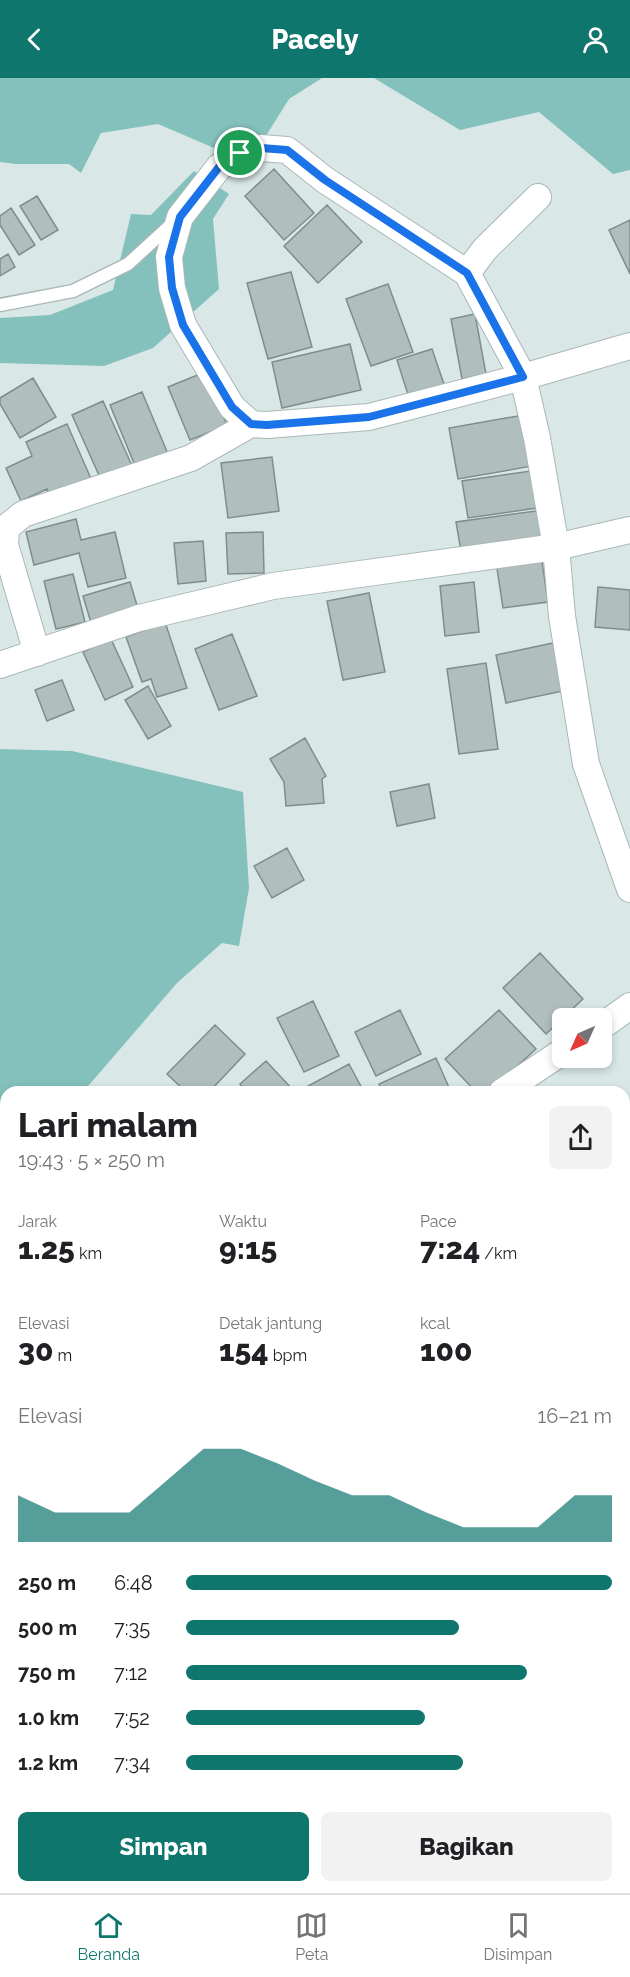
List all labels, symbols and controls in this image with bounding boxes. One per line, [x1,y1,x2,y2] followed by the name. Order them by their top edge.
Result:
[18,23,51,56] icon: back
[579,23,612,56] icon: person
[271,24,359,55] text: Pacely
[214,127,265,178] pin
[223,136,256,169] icon: arrive
[552,1008,612,1068] north arrow
[552,1008,612,1068] map controls
[18,1106,198,1145] text: Lari malam
[549,1106,612,1169] button: share
[18,1148,165,1172] text: 19:43 · 5 × 250 m
[18,1212,57,1231] text: Jarak
[219,1212,267,1231] text: Waktu
[420,1212,457,1231] text: Pace
[18,1231,75,1266] text: 1.25
[219,1231,277,1266] text: 9:15
[420,1231,480,1266] text: 7:24
[75,1244,102,1263] text: km
[480,1244,517,1263] text: /km
[18,1314,70,1333] text: Elevasi
[219,1314,322,1333] text: Detak jantung
[420,1314,450,1333] text: kcal
[18,1333,54,1368] text: 30
[219,1333,269,1368] text: 154
[420,1333,472,1368] text: 100
[54,1346,72,1365] text: m
[269,1346,307,1365] text: bpm
[18,1404,82,1428] text: Elevasi
[538,1404,612,1428] text: 16–21 m
[18,1571,76,1595] text: 250 m
[114,1571,153,1595] text: 6:48
[18,1616,77,1640] text: 500 m
[114,1616,150,1640] text: 7:35
[18,1661,76,1685] text: 750 m
[114,1661,147,1685] text: 7:12
[18,1706,79,1730] text: 1.0 km
[114,1706,150,1730] text: 7:52
[18,1751,78,1775] text: 1.2 km
[114,1751,150,1775] text: 7:34
[18,1812,309,1881] button: Simpan
[321,1812,612,1881] button: Bagikan
[78,1909,140,1964] tab: Beranda
[295,1909,328,1964] tab: Peta
[484,1909,552,1964] tab: Disimpan

